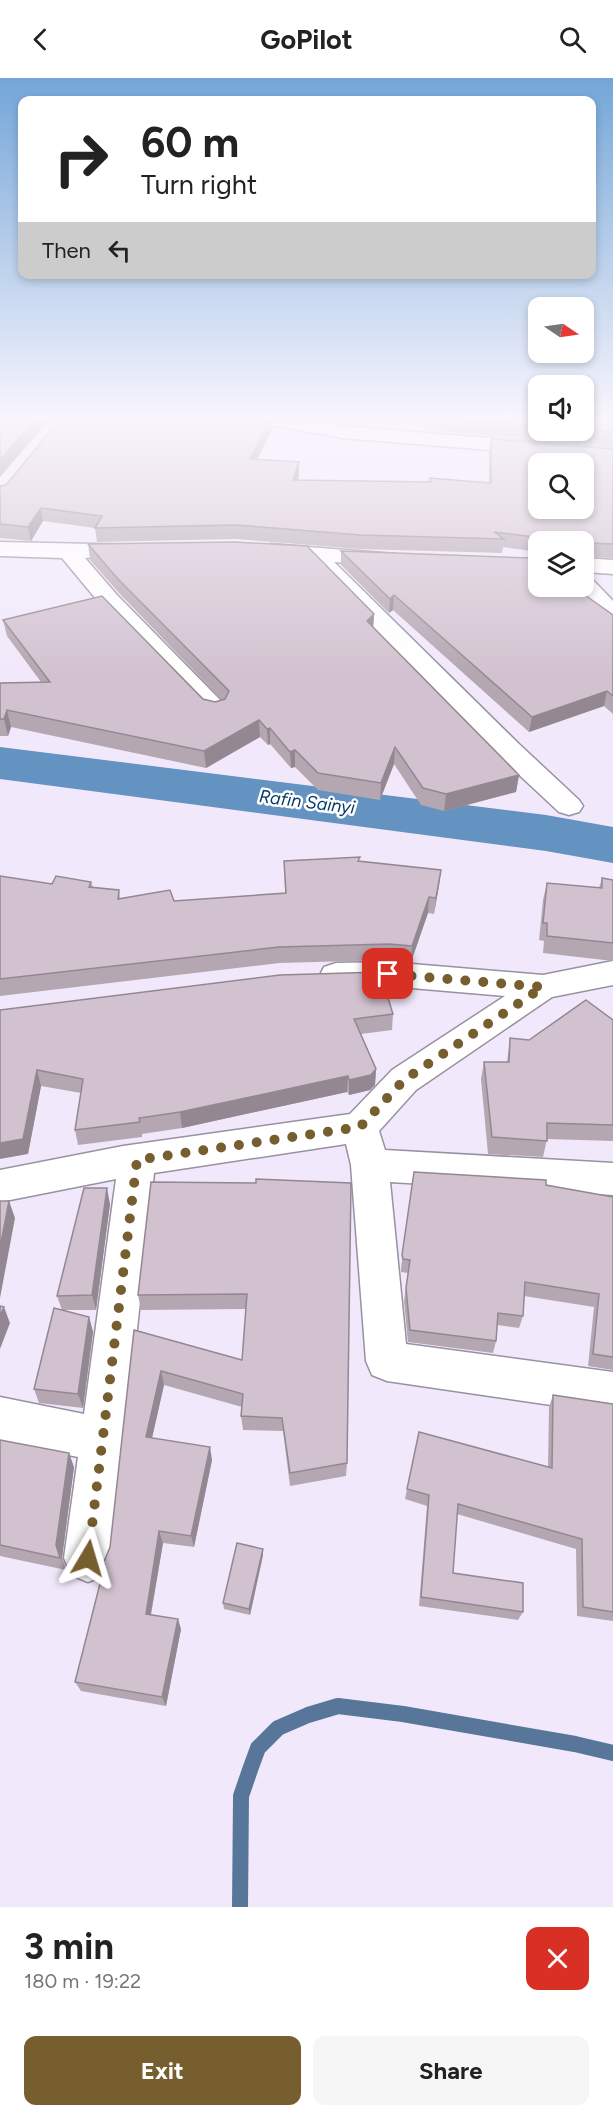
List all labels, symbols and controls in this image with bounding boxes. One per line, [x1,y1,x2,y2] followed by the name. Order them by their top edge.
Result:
[24,23,57,56] icon: back
[260,23,353,56] text: GoPilot
[556,23,589,56] icon: search
[141,117,239,168] text: 60 m
[42,120,120,198] icon: right
[141,168,257,201] text: Turn right
[103,234,136,267] icon: left
[42,237,91,264] text: Then
[528,297,594,363] north arrow
[528,297,594,597] map controls
[528,375,594,441] button: sound
[528,453,594,519] button: search
[528,531,594,597] button: layers
[258,785,357,819] water label: Rafin Sainyi
[362,948,413,999] pin
[371,957,404,990] icon: arrive
[56,1526,120,1590] position arrow
[24,1925,114,1968] text: 3 min
[526,1927,589,1990] button: close
[24,1969,141,1993] text: 180 m · 19:22
[24,2036,301,2105] button: Exit
[313,2036,589,2105] button: Share

